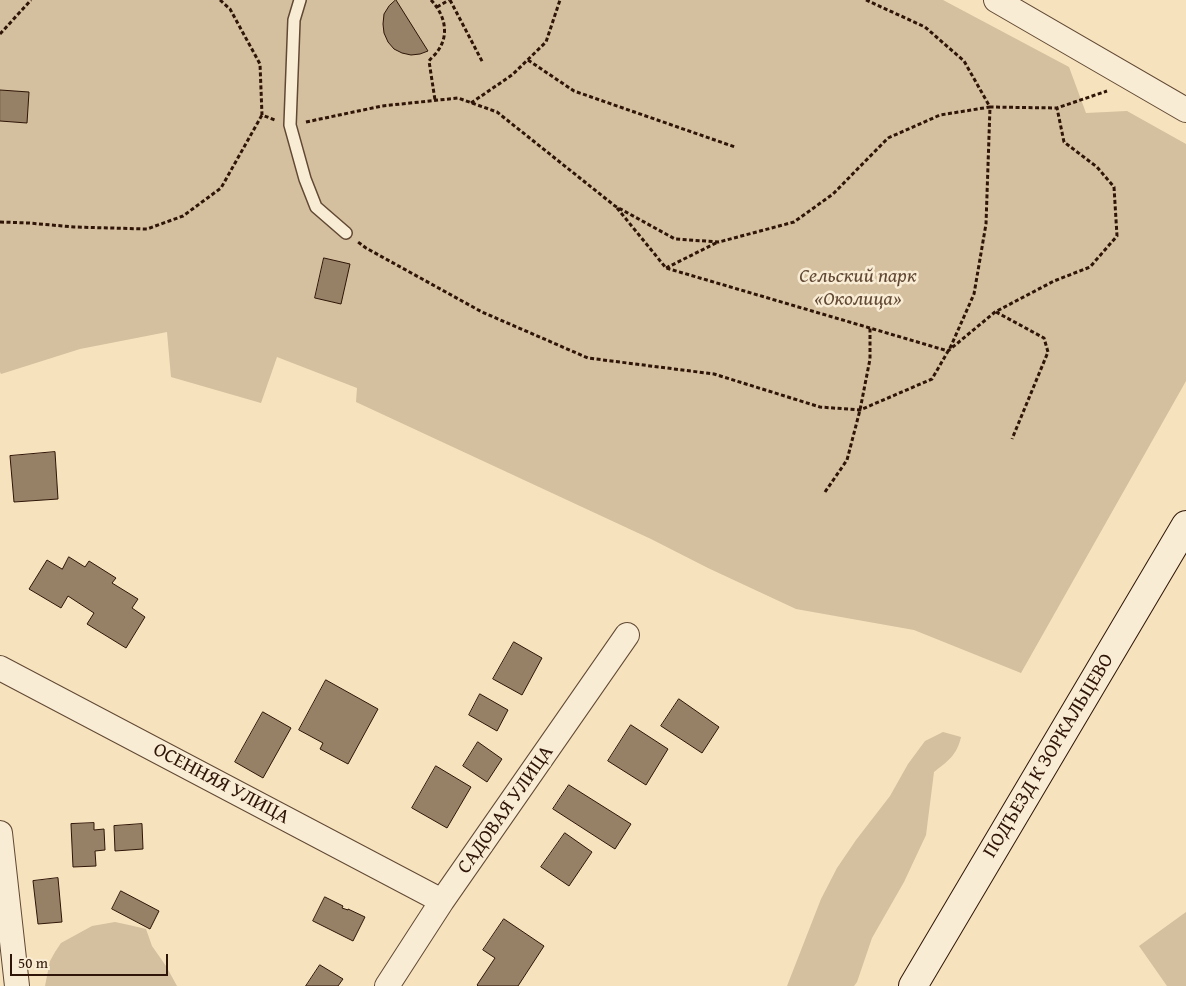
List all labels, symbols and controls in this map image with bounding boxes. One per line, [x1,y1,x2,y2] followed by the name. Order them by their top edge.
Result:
[799,265,917,312] park label: Сельский парк «Околица»
[978,650,1120,862] street label: ПОДЪЕЗД К ЗОРКАЛЬЦЕВО
[149,738,293,830] street label: ОСЕННЯЯ УЛИЦА
[453,741,559,879] street label: САДОВАЯ УЛИЦА
[12,944,170,976] scale bar
[18,952,48,973] text: 50 m

